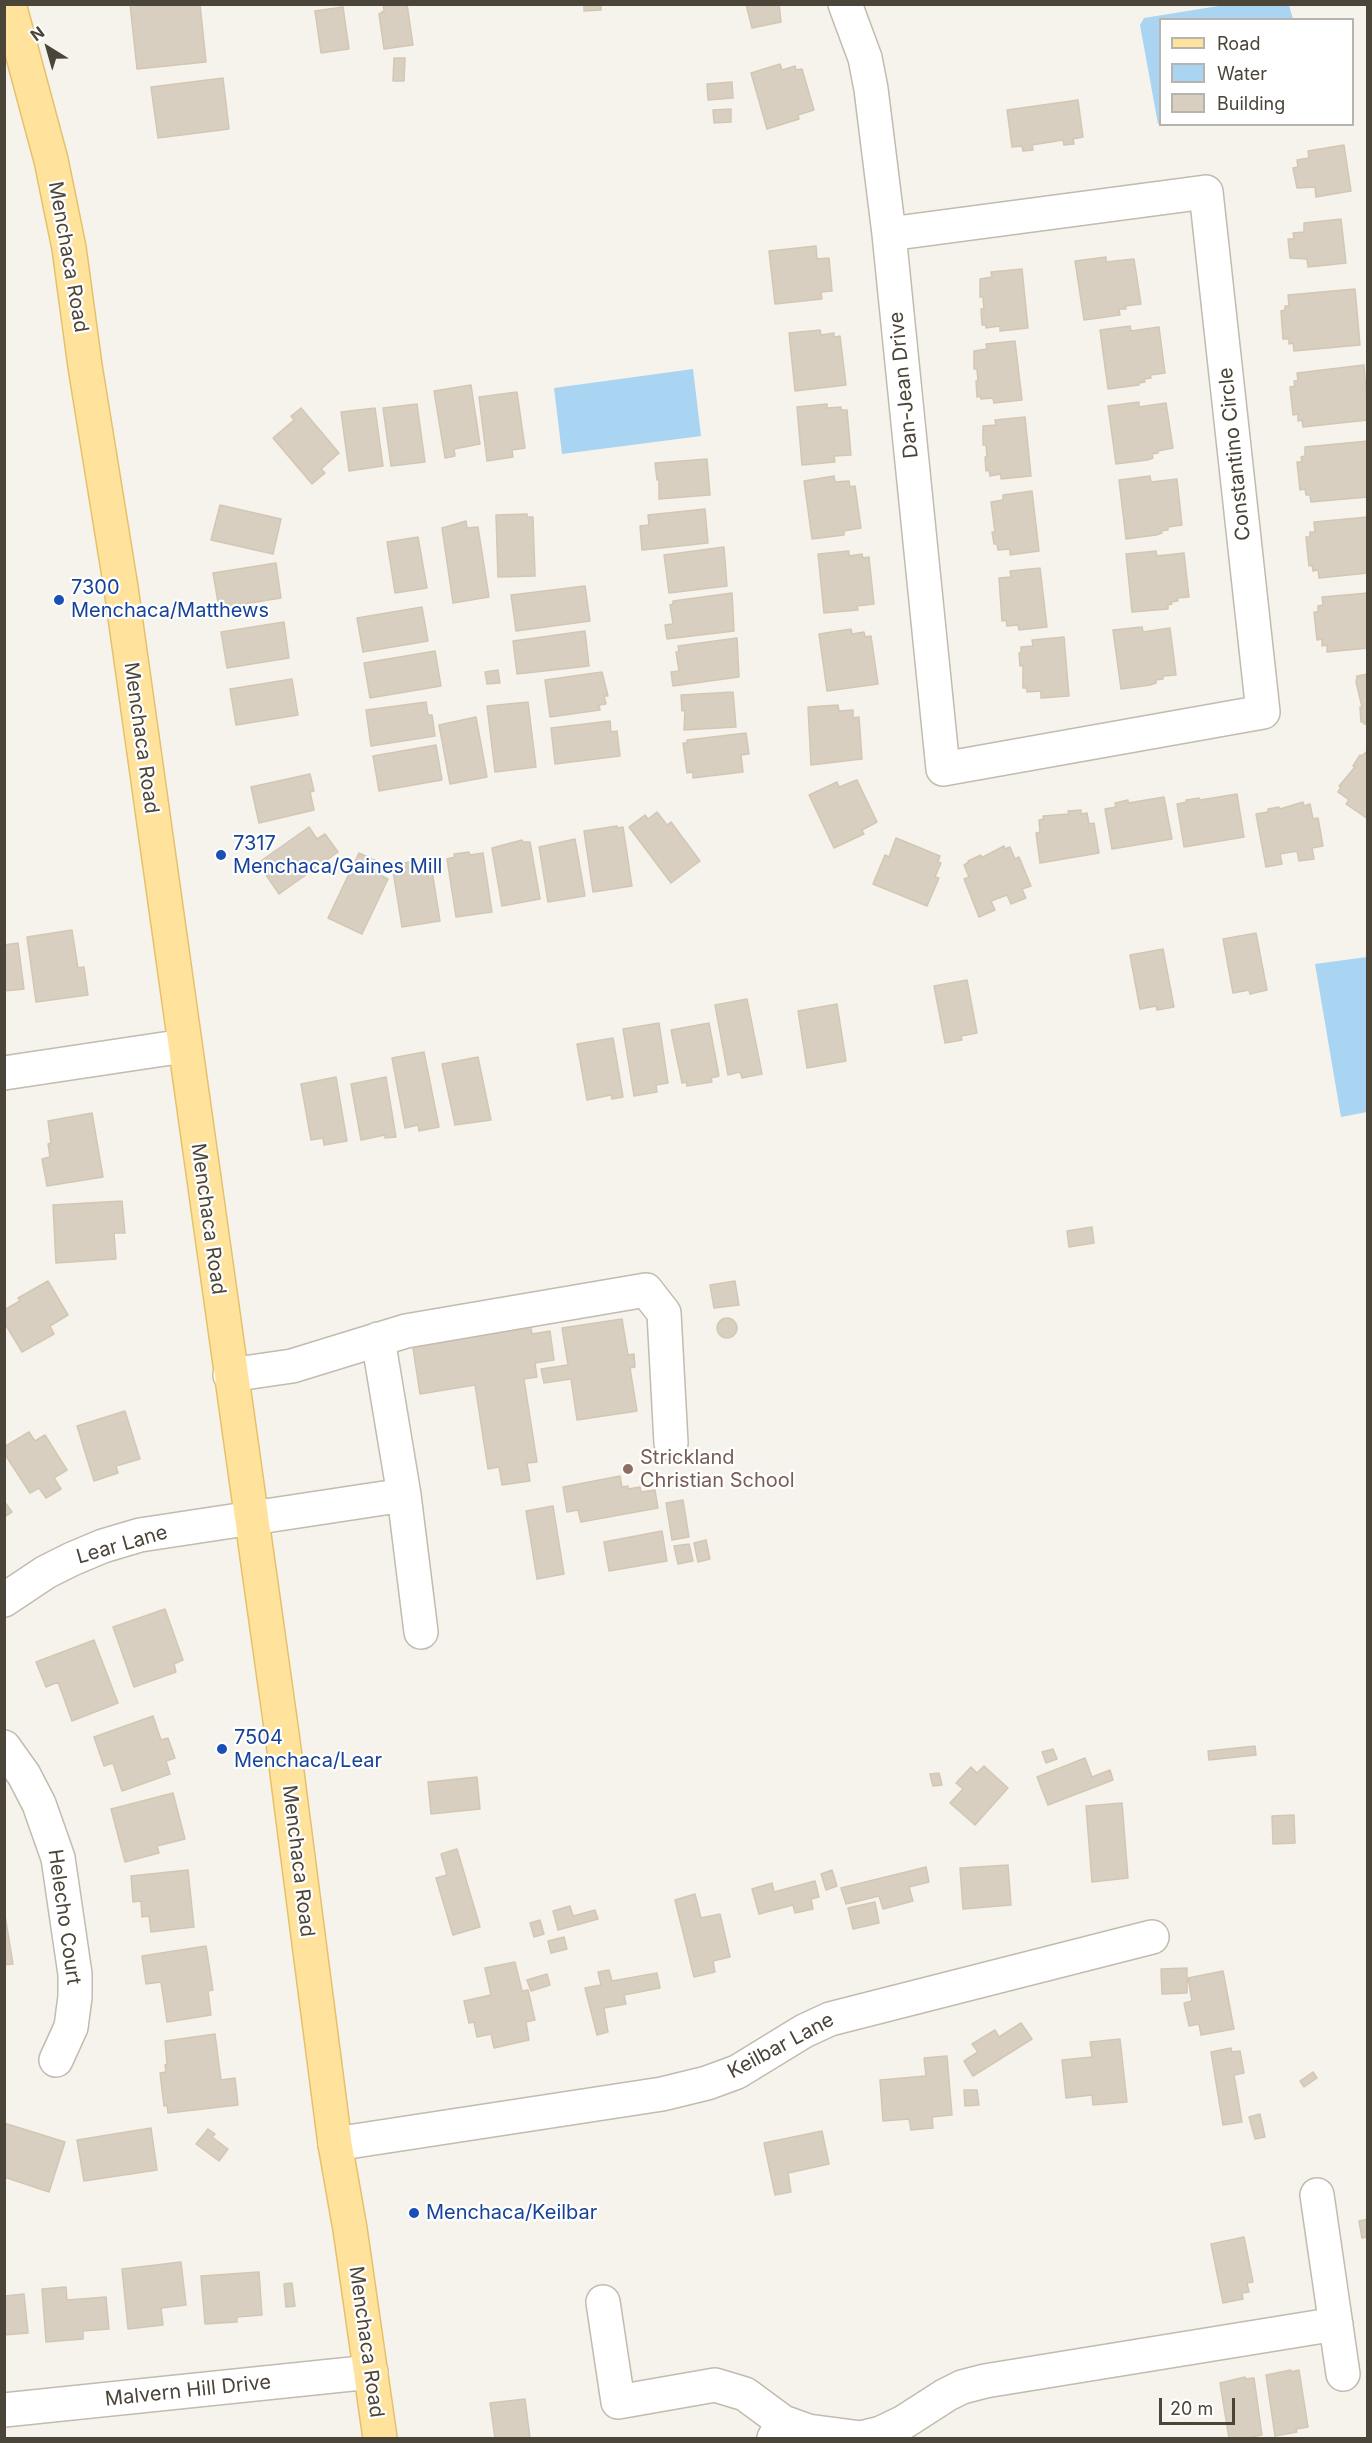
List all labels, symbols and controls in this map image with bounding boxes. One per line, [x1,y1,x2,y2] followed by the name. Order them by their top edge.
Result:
[18,18,78,78] north arrow
[1159,18,1354,126] legend
[26,22,48,45] text: N
[1217,33,1260,54] text: Road
[1217,63,1267,84] text: Water
[1217,93,1285,114] text: Building
[43,180,93,334] street label: Menchaca Road
[884,310,924,460] street label: Dan-Jean Drive
[1214,366,1256,542] street label: Constantino Circle
[71,576,269,623] place label: 7300 Menchaca/Matthews
[52,593,66,607] marker: 7300 Menchaca/Matthews
[118,661,164,815] street label: Menchaca Road
[233,832,442,879] place label: 7317 Menchaca/Gaines Mill
[214,848,228,862] marker: 7317 Menchaca/Gaines Mill
[185,1142,231,1296] street label: Menchaca Road
[640,1446,795,1493] place label: Strickland Christian School
[621,1462,635,1476] marker: Strickland Christian School
[74,1521,170,1569] street label: Lear Lane
[234,1726,382,1773] place label: 7504 Menchaca/Lear
[215,1742,229,1756] marker: 7504 Menchaca/Lear
[277,1784,319,1938] street label: Menchaca Road
[43,1848,85,1986] street label: Helecho Court
[724,2008,838,2084] street label: Keilbar Lane
[426,2201,597,2225] place label: Menchaca/Keilbar
[407,2206,421,2220] marker: Menchaca/Keilbar
[343,2265,389,2419] street label: Menchaca Road
[104,2370,272,2412] street label: Malvern Hill Drive
[1162,2386,1238,2424] scale bar
[1170,2398,1213,2419] text: 20 m

